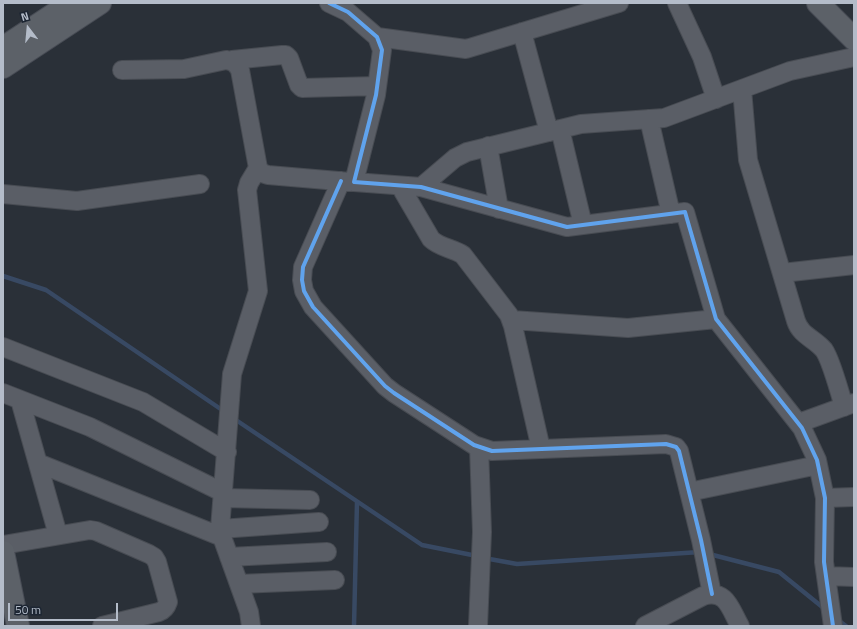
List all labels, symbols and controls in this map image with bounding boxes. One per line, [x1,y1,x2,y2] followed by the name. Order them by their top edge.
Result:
[8,8,48,48] north arrow
[19,8,31,25] text: N
[10,595,120,621] scale bar
[15,600,41,619] text: 50 m

